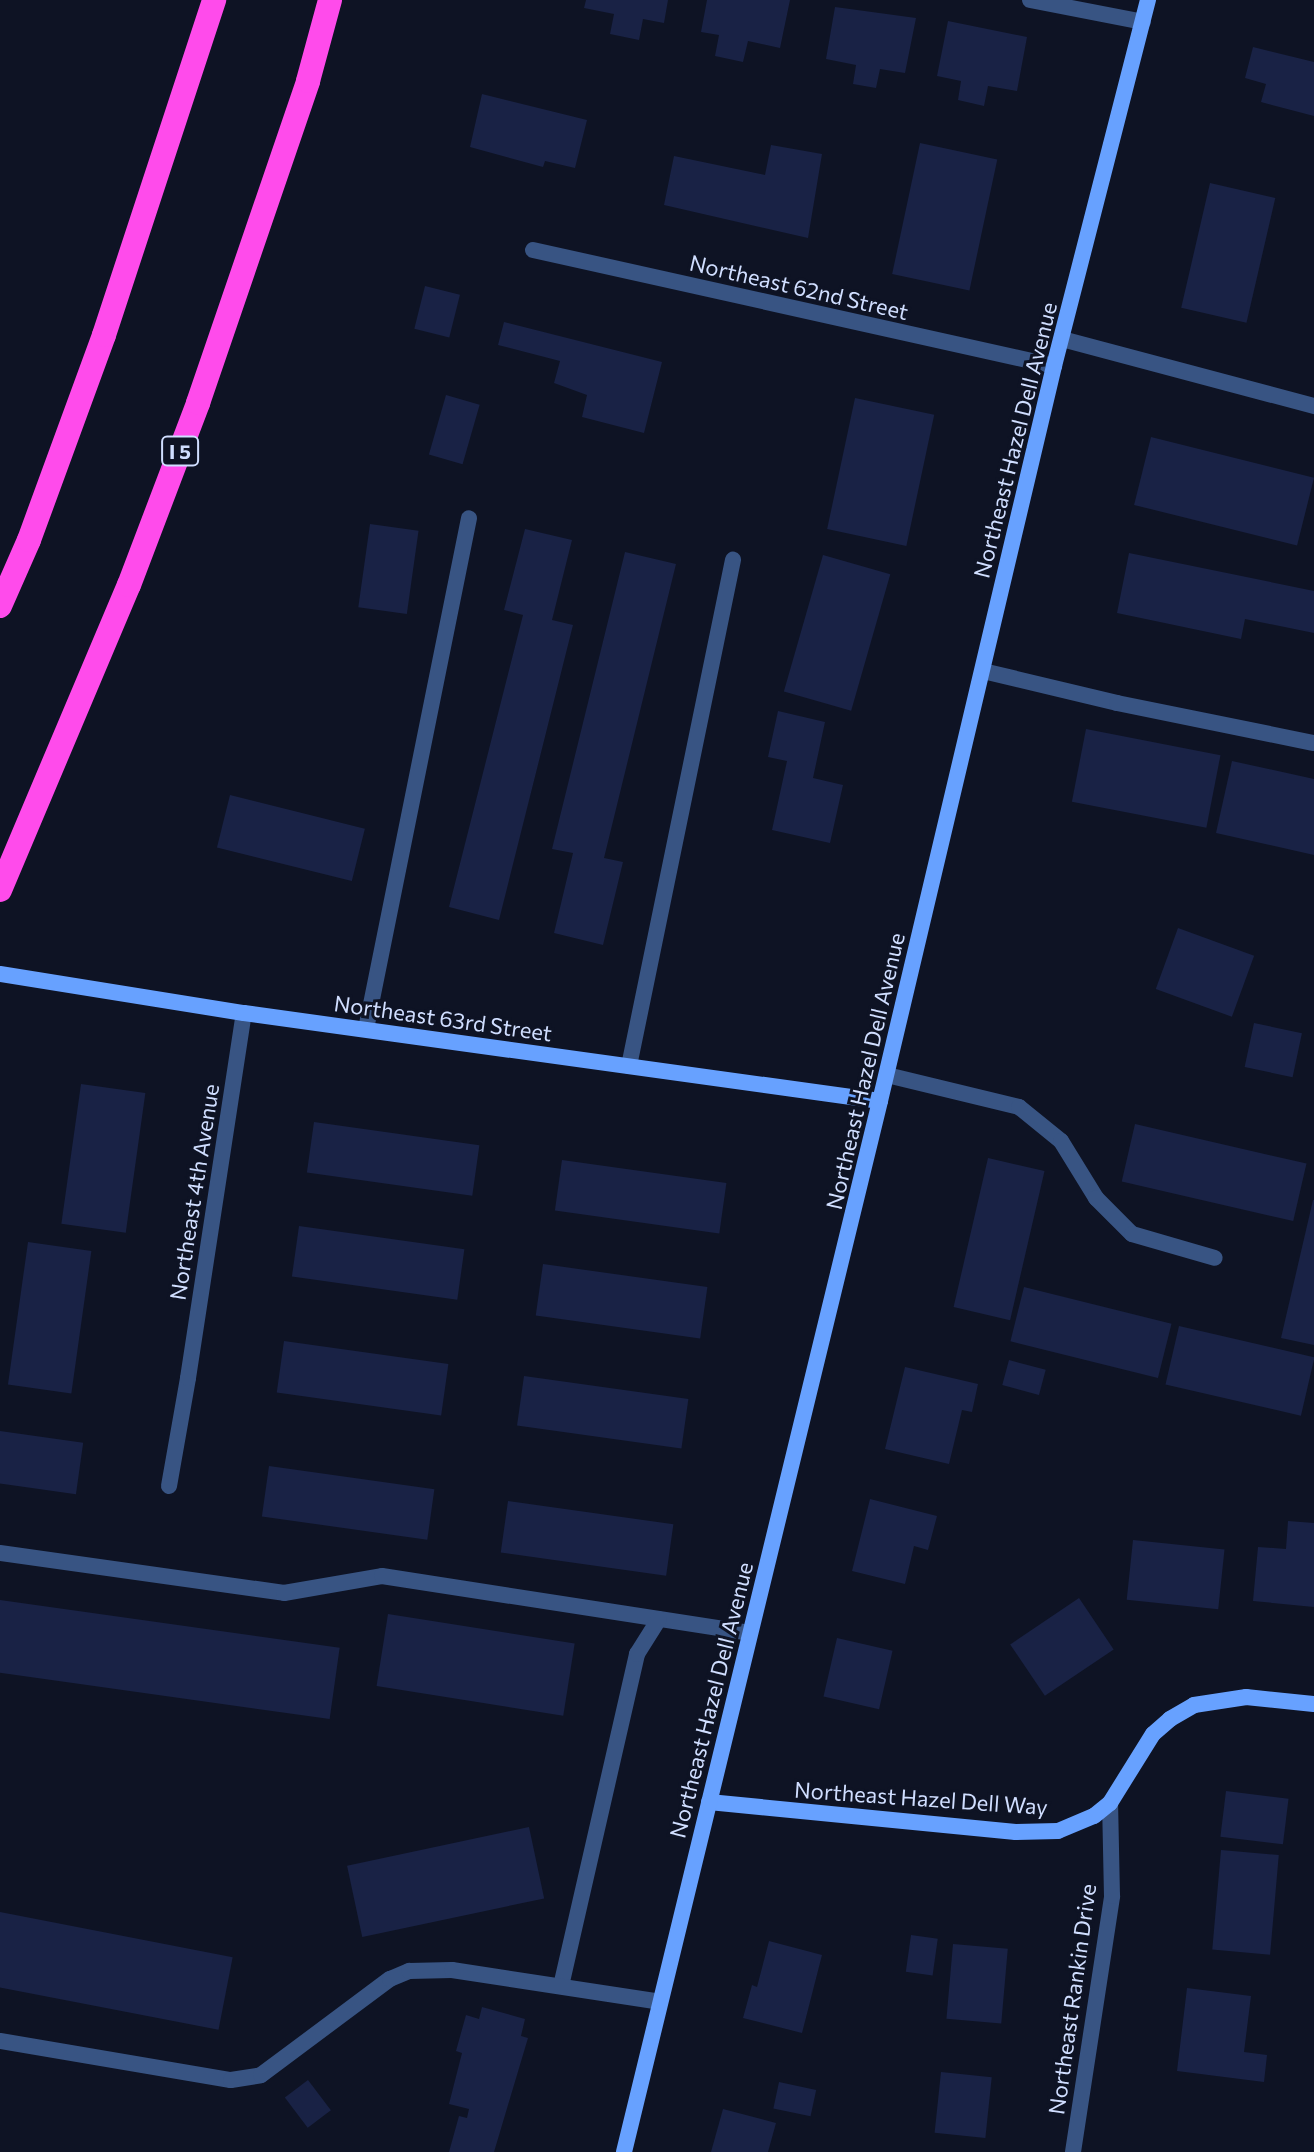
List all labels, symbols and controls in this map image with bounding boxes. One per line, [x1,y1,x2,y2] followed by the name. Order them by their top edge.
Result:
[687,249,911,325] street label: Northeast 62nd Street
[968,299,1062,581] street label: Northeast Hazel Dell Avenue
[160,435,200,467] road number: I 5
[820,930,910,1212] street label: Northeast Hazel Dell Avenue
[332,990,554,1046] street label: Northeast 63rd Street
[164,1082,224,1302] street label: Northeast 4th Avenue
[664,1559,758,1841] street label: Northeast Hazel Dell Avenue
[793,1776,1049,1820] street label: Northeast Hazel Dell Way
[1043,1882,1101,2116] street label: Northeast Rankin Drive

